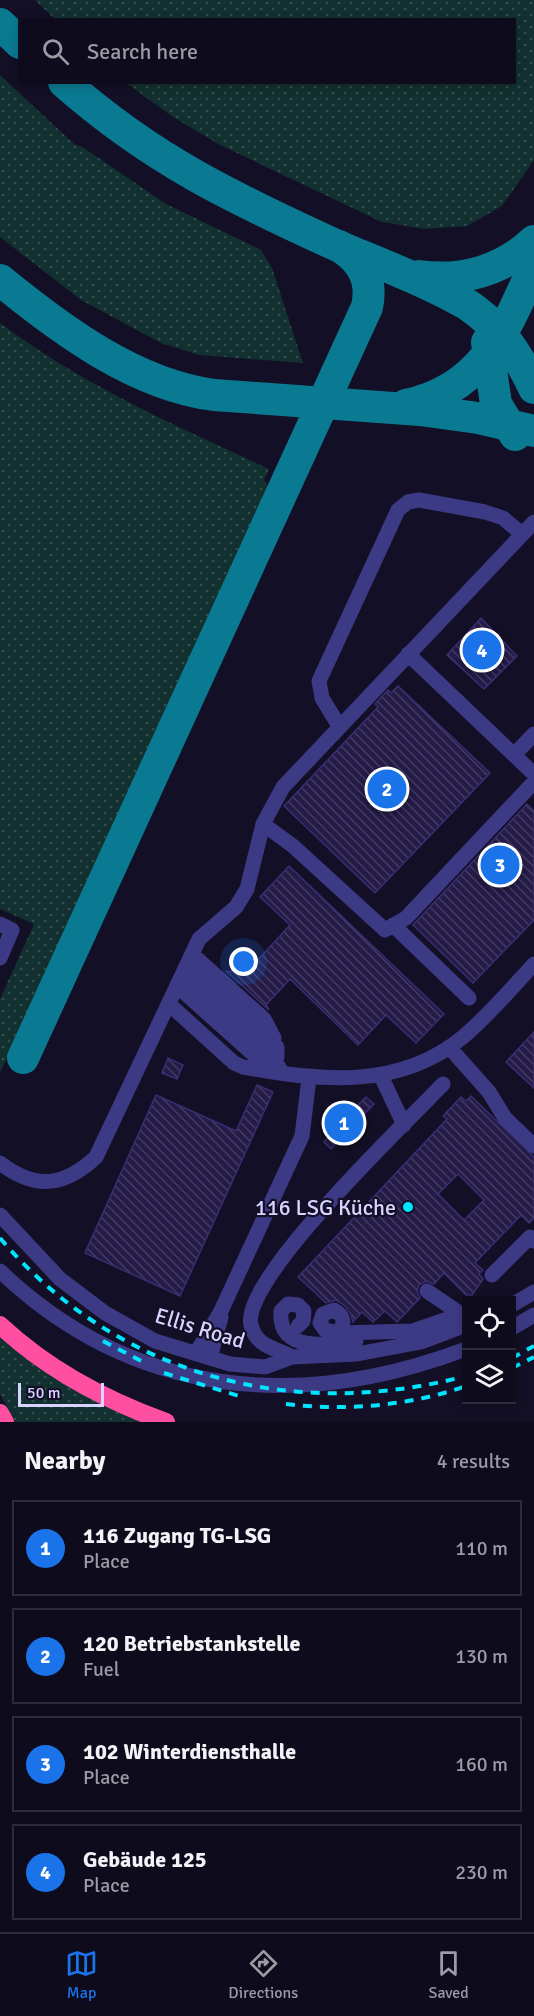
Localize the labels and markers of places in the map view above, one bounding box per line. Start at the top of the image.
pin: 4 [462,628,502,672]
pin: 2 [368,766,406,812]
pin: 3 [480,842,520,888]
pin: 1 [324,1100,364,1146]
place label: 116 LSG Küche [255,1194,396,1221]
marker: 116 LSG Küche [401,1200,415,1214]

